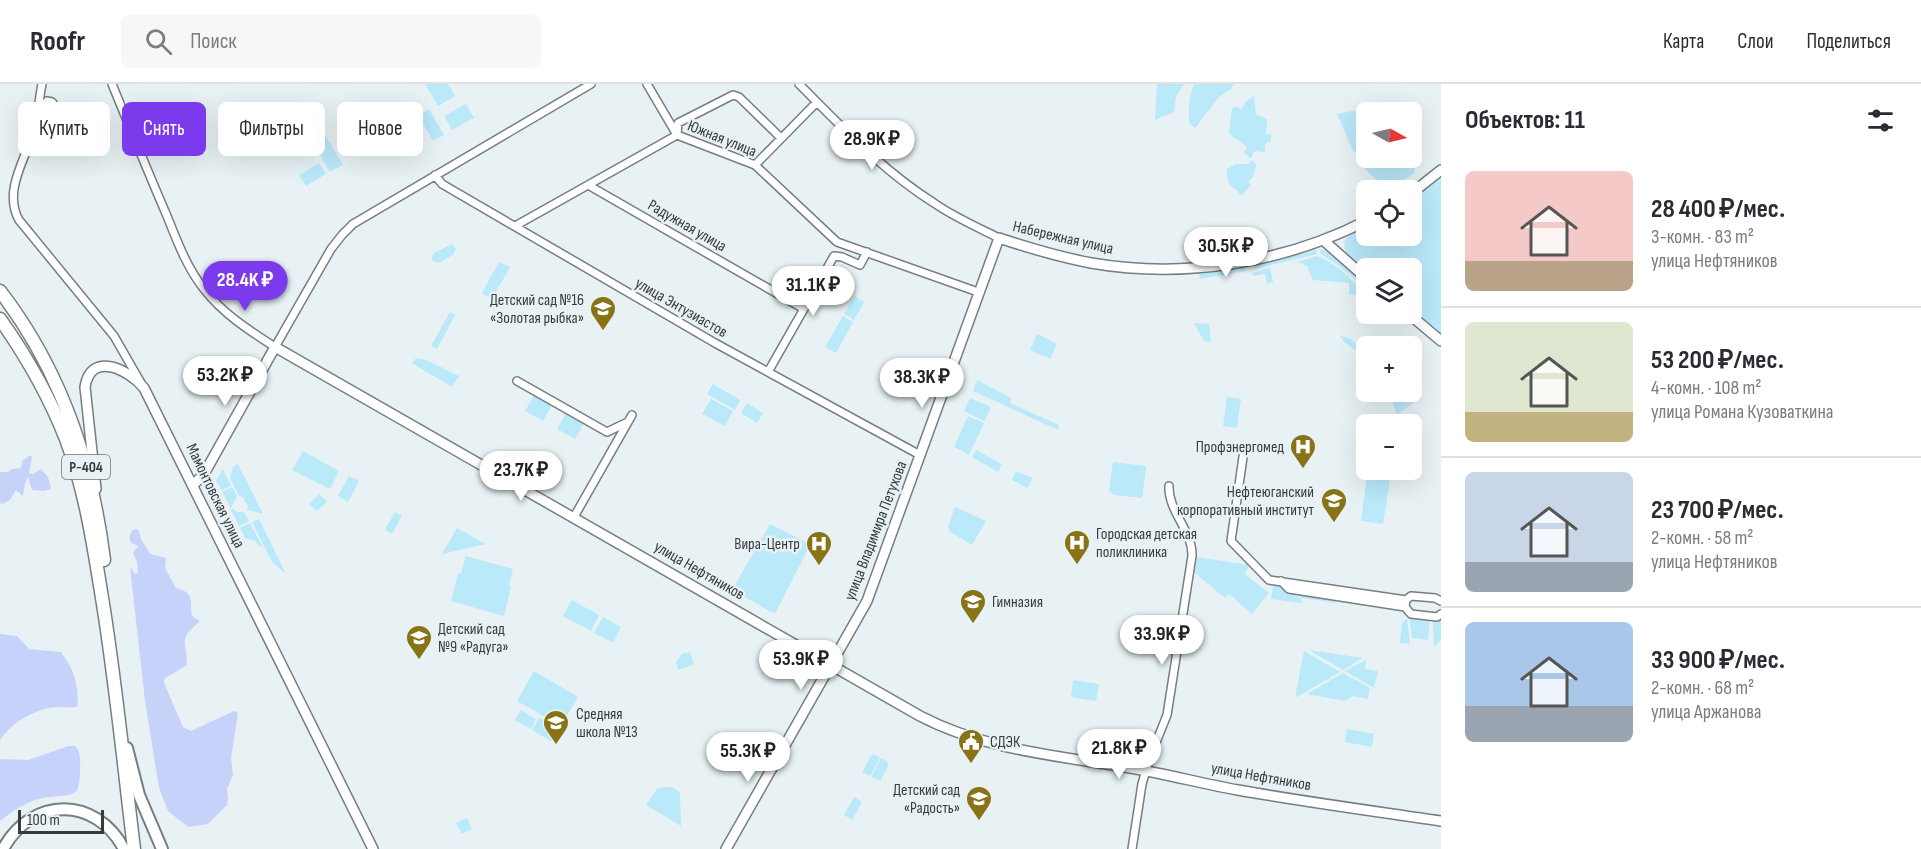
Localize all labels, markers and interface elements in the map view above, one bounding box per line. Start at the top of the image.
search box [121,14,541,68]
text: Roofr [30,25,85,58]
icon: search [142,25,175,58]
text: Поиск [190,28,237,55]
text: Карта [1663,29,1704,54]
text: Слои [1737,29,1773,54]
text: Поделиться [1806,29,1891,54]
chip: Купить [18,102,110,156]
chip: Снять [122,102,206,156]
chip: Фильтры [218,102,325,156]
chip: Новое [337,102,423,156]
north arrow [1356,102,1422,168]
map controls [1356,102,1422,480]
icon: filters [1864,104,1897,137]
text: Объектов: 11 [1465,105,1585,136]
street label: Южная улица [685,117,759,161]
pin: 28.9K ₽ [817,120,927,171]
text: 28.9K ₽ [844,127,900,151]
button: locate [1356,180,1422,246]
text: 28 400 ₽/мес. [1651,194,1785,225]
icon: home [1513,195,1585,267]
street label: Радужная улица [644,196,730,256]
street label: Набережная улица [1011,217,1115,259]
text: 3-комн. · 83 m² [1651,225,1754,249]
pin: 30.5K ₽ [1171,227,1281,278]
text: 30.5K ₽ [1198,234,1254,258]
text: улица Нефтяников [1651,249,1777,273]
button: layers [1356,258,1422,324]
pin: 28.4K ₽ [190,261,300,312]
pin: 31.1K ₽ [758,266,868,317]
text: 28.4K ₽ [217,268,273,292]
text: 31.1K ₽ [786,273,840,297]
street label: улица Энтузиастов [632,274,730,342]
place label: Детский сад №16 «Золотая рыбка» [490,291,584,328]
school or university icon: Детский сад №16 «Золотая рыбка» [588,294,618,332]
button: + [1356,336,1422,402]
text: 53 200 ₽/мес. [1651,345,1784,376]
icon: home [1513,346,1585,418]
pin: 53.2K ₽ [170,356,280,407]
pin: 38.3K ₽ [867,358,977,409]
text: 53.2K ₽ [197,363,253,387]
text: 38.3K ₽ [894,365,950,389]
text: 4-комн. · 108 m² [1651,376,1762,400]
text: улица Романа Кузоваткина [1651,400,1833,424]
button: − [1356,414,1422,480]
hospital icon: Профэнергомед [1288,432,1318,470]
place label: Профэнергомед [1196,438,1284,457]
street label: Мамонтовская улица [182,441,248,551]
pin: 23.7K ₽ [466,451,576,502]
road number: Р-404 [62,455,110,479]
text: 23.7K ₽ [493,458,549,482]
street label: улица Владимира Петухова [841,459,911,603]
place label: Нефтеюганский корпоративный институт [1177,483,1315,520]
school or university icon: Нефтеюганский корпоративный институт [1319,486,1349,524]
text: 23 700 ₽/мес. [1651,495,1784,526]
icon: home [1513,496,1585,568]
place label: Городская детская поликлиника [1096,525,1197,562]
text: 2-комн. · 58 m² [1651,526,1754,550]
hospital icon: Городская детская поликлиника [1062,528,1092,566]
hospital icon: Вира-Центр [804,529,834,567]
place label: Вира-Центр [734,535,800,554]
street label: улица Нефтяников [650,537,748,605]
text: улица Нефтяников [1651,550,1777,574]
school or university icon: Гимназия [958,587,988,625]
place label: Гимназия [992,593,1043,612]
pin: 33.9K ₽ [1107,615,1217,666]
place label: Детский сад №9 «Радуга» [438,620,509,657]
text: 33.9K ₽ [1134,622,1190,646]
school or university icon: Детский сад №9 «Радуга» [404,623,434,661]
pin: 53.9K ₽ [746,640,856,691]
text: 33 900 ₽/мес. [1651,645,1785,676]
icon: home [1513,646,1585,718]
text: 53.9K ₽ [773,647,829,671]
text: 2-комн. · 68 m² [1651,676,1754,700]
text: улица Аржанова [1651,700,1761,724]
place label: Средняя школа №13 [576,705,638,742]
school or university icon: Средняя школа №13 [541,708,571,746]
public building icon: СДЭК [956,727,986,765]
pin: 21.8K ₽ [1064,729,1174,780]
pin: 55.3K ₽ [693,732,803,783]
place label: СДЭК [990,733,1021,752]
text: 21.8K ₽ [1091,736,1147,760]
text: 55.3K ₽ [720,739,776,763]
street label: улица Нефтяников [1210,759,1312,795]
place label: Детский сад «Радость» [893,781,960,818]
school or university icon: Детский сад «Радость» [964,784,994,822]
scale bar [18,807,104,834]
text: 100 m [27,811,60,830]

